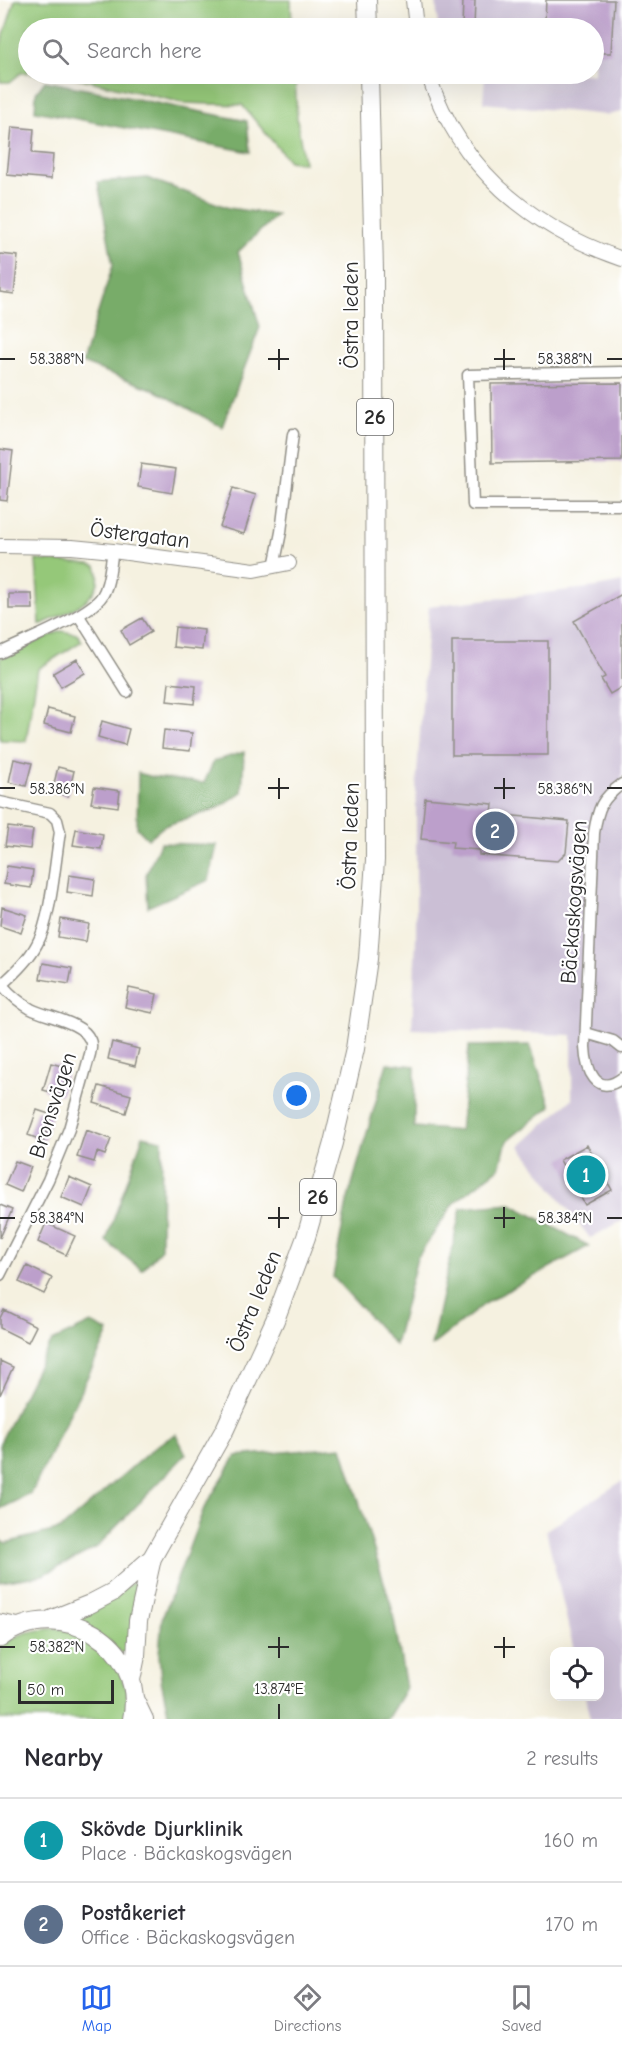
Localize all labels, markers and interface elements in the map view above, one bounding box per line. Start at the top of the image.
search box [18,18,604,84]
icon: search [39,35,72,68]
text: Search here [87,38,202,64]
street label: Östra leden [338,261,364,369]
text: 58.388°N [30,350,84,368]
text: 58.388°N [538,350,592,368]
road number: 26 [357,399,393,435]
street label: Östergatan [89,516,191,554]
text: 58.386°N [29,780,85,798]
text: 58.386°N [537,780,593,798]
street label: Östra leden [335,782,365,890]
pin: 2 [476,808,514,854]
street label: Bäckaskogsvägen [555,819,593,985]
street label: Bronsvägen [24,1049,82,1162]
your location [282,1081,311,1110]
pin: 1 [566,1152,606,1198]
road number: 26 [300,1179,336,1215]
text: 58.384°N [30,1209,84,1227]
text: 58.384°N [538,1209,592,1227]
street label: Östra leden [223,1247,287,1356]
text: 58.382°N [30,1638,84,1656]
map controls [550,1647,604,1701]
button: locate [550,1647,604,1701]
scale bar [18,1677,114,1704]
text: 13.874°E [254,1680,304,1698]
text: 50 m [27,1681,64,1699]
text: Nearby [24,1743,103,1773]
text: 2 results [526,1747,598,1770]
text: Skövde Djurklinik [81,1816,243,1842]
text: 1 [40,1829,47,1852]
text: 160 m [544,1829,598,1852]
text: Place · Bäckaskogsvägen [81,1842,292,1865]
text: Poståkeriet [81,1900,185,1926]
text: 2 [39,1913,48,1936]
text: 170 m [545,1913,598,1936]
text: Office · Bäckaskogsvägen [81,1926,295,1949]
tab: Map [80,1981,113,2035]
tab: Directions [274,1981,341,2035]
tab: Saved [502,1981,542,2035]

